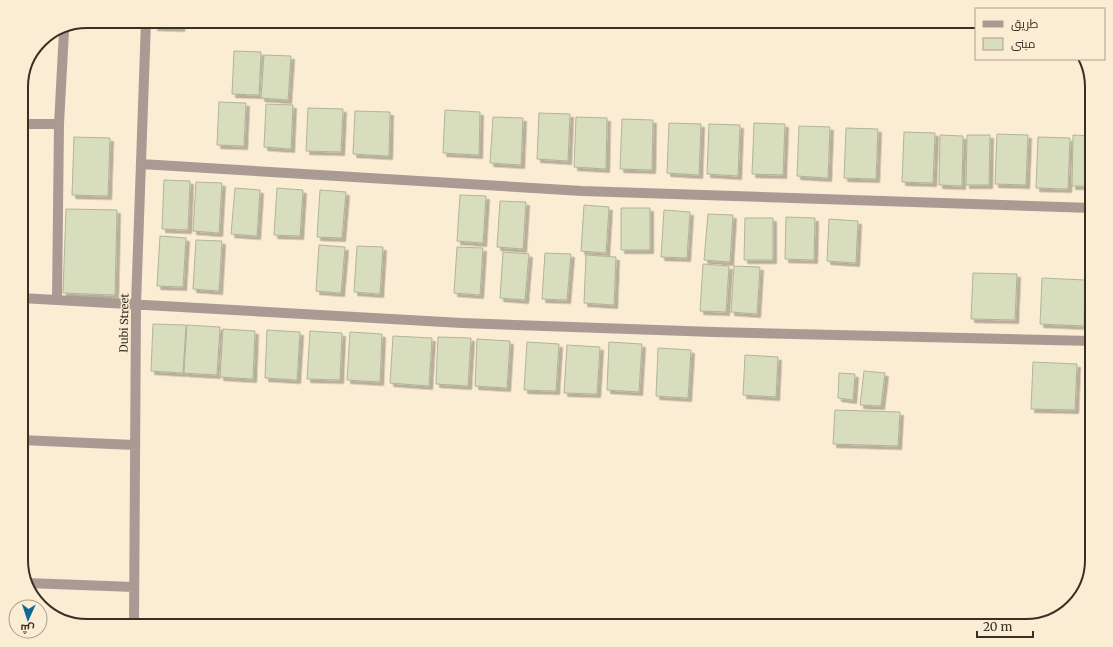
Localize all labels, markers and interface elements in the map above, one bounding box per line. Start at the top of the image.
legend [975,8,1105,60]
text: طريق [1011,16,1039,31]
text: مبنى [1011,36,1036,51]
street label: Dubi Street [116,293,132,353]
north arrow [8,599,48,639]
scale bar [977,613,1033,639]
text: 20 m [983,619,1012,634]
text: ش [20,622,35,636]

